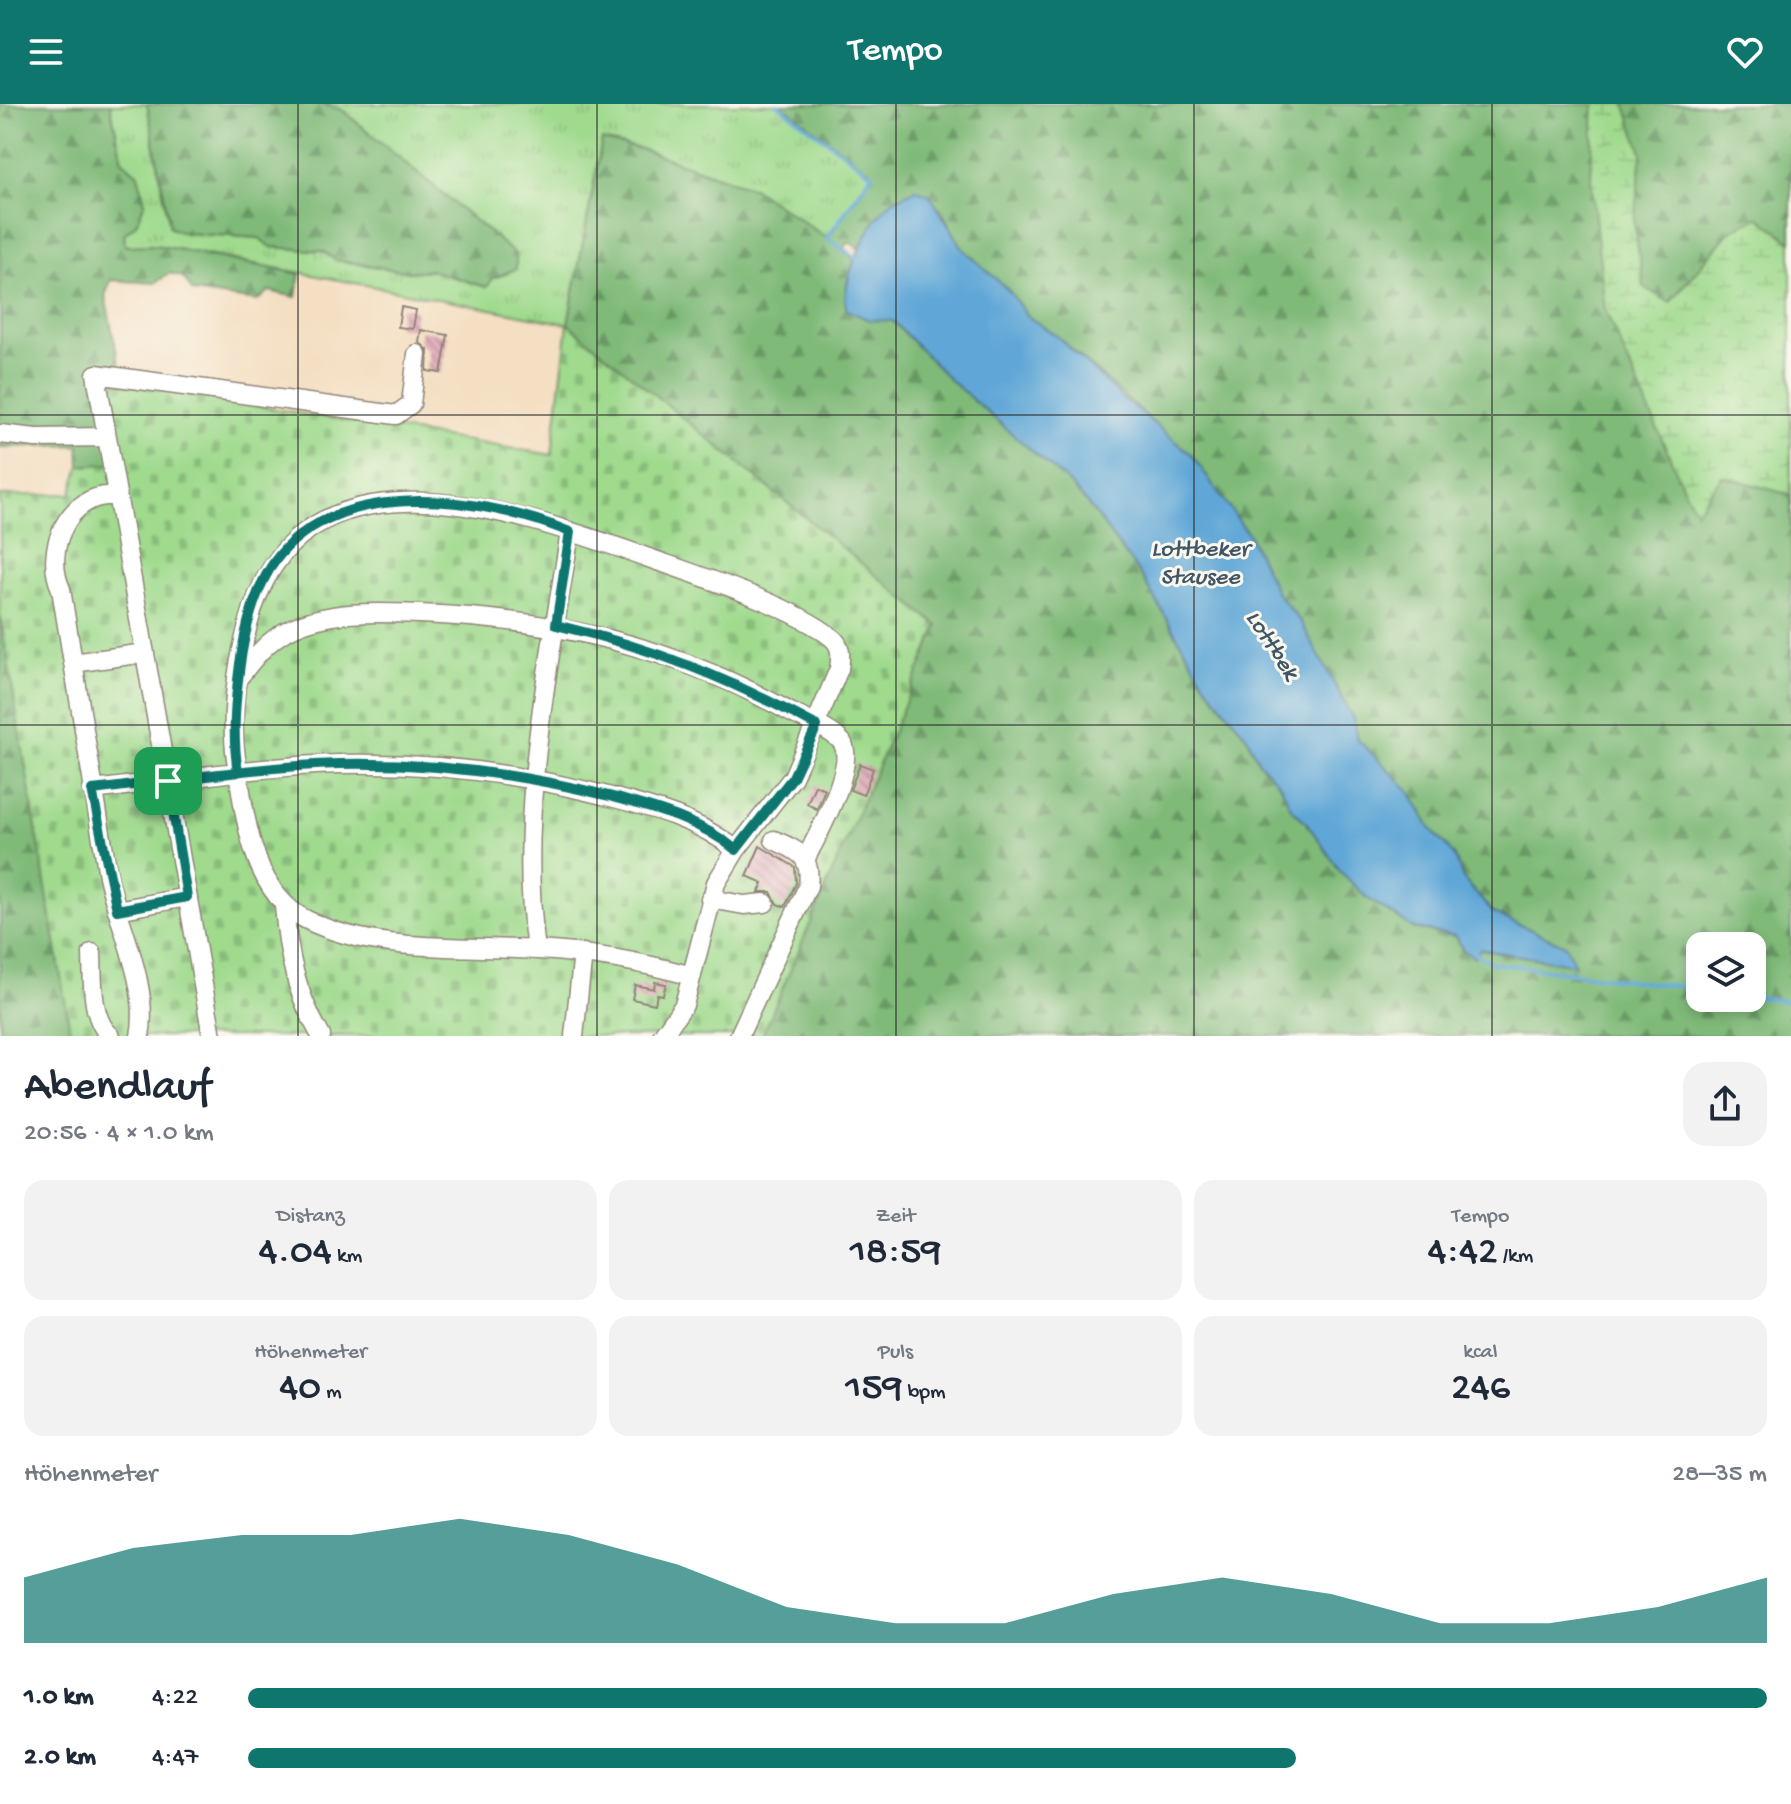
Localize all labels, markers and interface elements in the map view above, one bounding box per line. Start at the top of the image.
icon: menu [24,30,68,74]
icon: heart [1723,30,1767,74]
text: Tempo [848,31,943,74]
water label: Lottbeker Stausee [1151,536,1253,593]
water label: Lottbek [1238,606,1305,688]
pin [134,747,202,815]
icon: arrive [146,759,190,803]
map controls [1686,932,1766,1012]
button: layers [1686,932,1766,1012]
button: share [1683,1062,1767,1146]
text: Abendlauf [24,1063,211,1115]
text: 20:56 · 4 × 1.0 km [24,1119,214,1150]
text: Distanz [276,1204,345,1230]
text: Zeit [876,1204,915,1230]
text: Tempo [1452,1204,1509,1230]
text: 4.04 [259,1230,332,1277]
text: 18:59 [850,1230,941,1277]
text: 4:42 [1428,1230,1498,1277]
text: km [332,1244,362,1270]
text: /km [1498,1244,1533,1270]
text: Höhenmeter [254,1340,367,1366]
text: Puls [878,1340,913,1366]
text: kcal [1463,1340,1498,1366]
text: 40 [279,1366,321,1413]
text: 159 [845,1366,902,1413]
text: 246 [1451,1366,1510,1413]
text: m [321,1380,342,1406]
text: bpm [902,1380,946,1406]
text: Höhenmeter [24,1460,157,1491]
text: 28–35 m [1672,1460,1767,1491]
text: 1.0 km [24,1683,94,1714]
text: 4:22 [152,1683,198,1714]
text: 2.0 km [24,1743,96,1774]
text: 4:47 [152,1743,198,1774]

